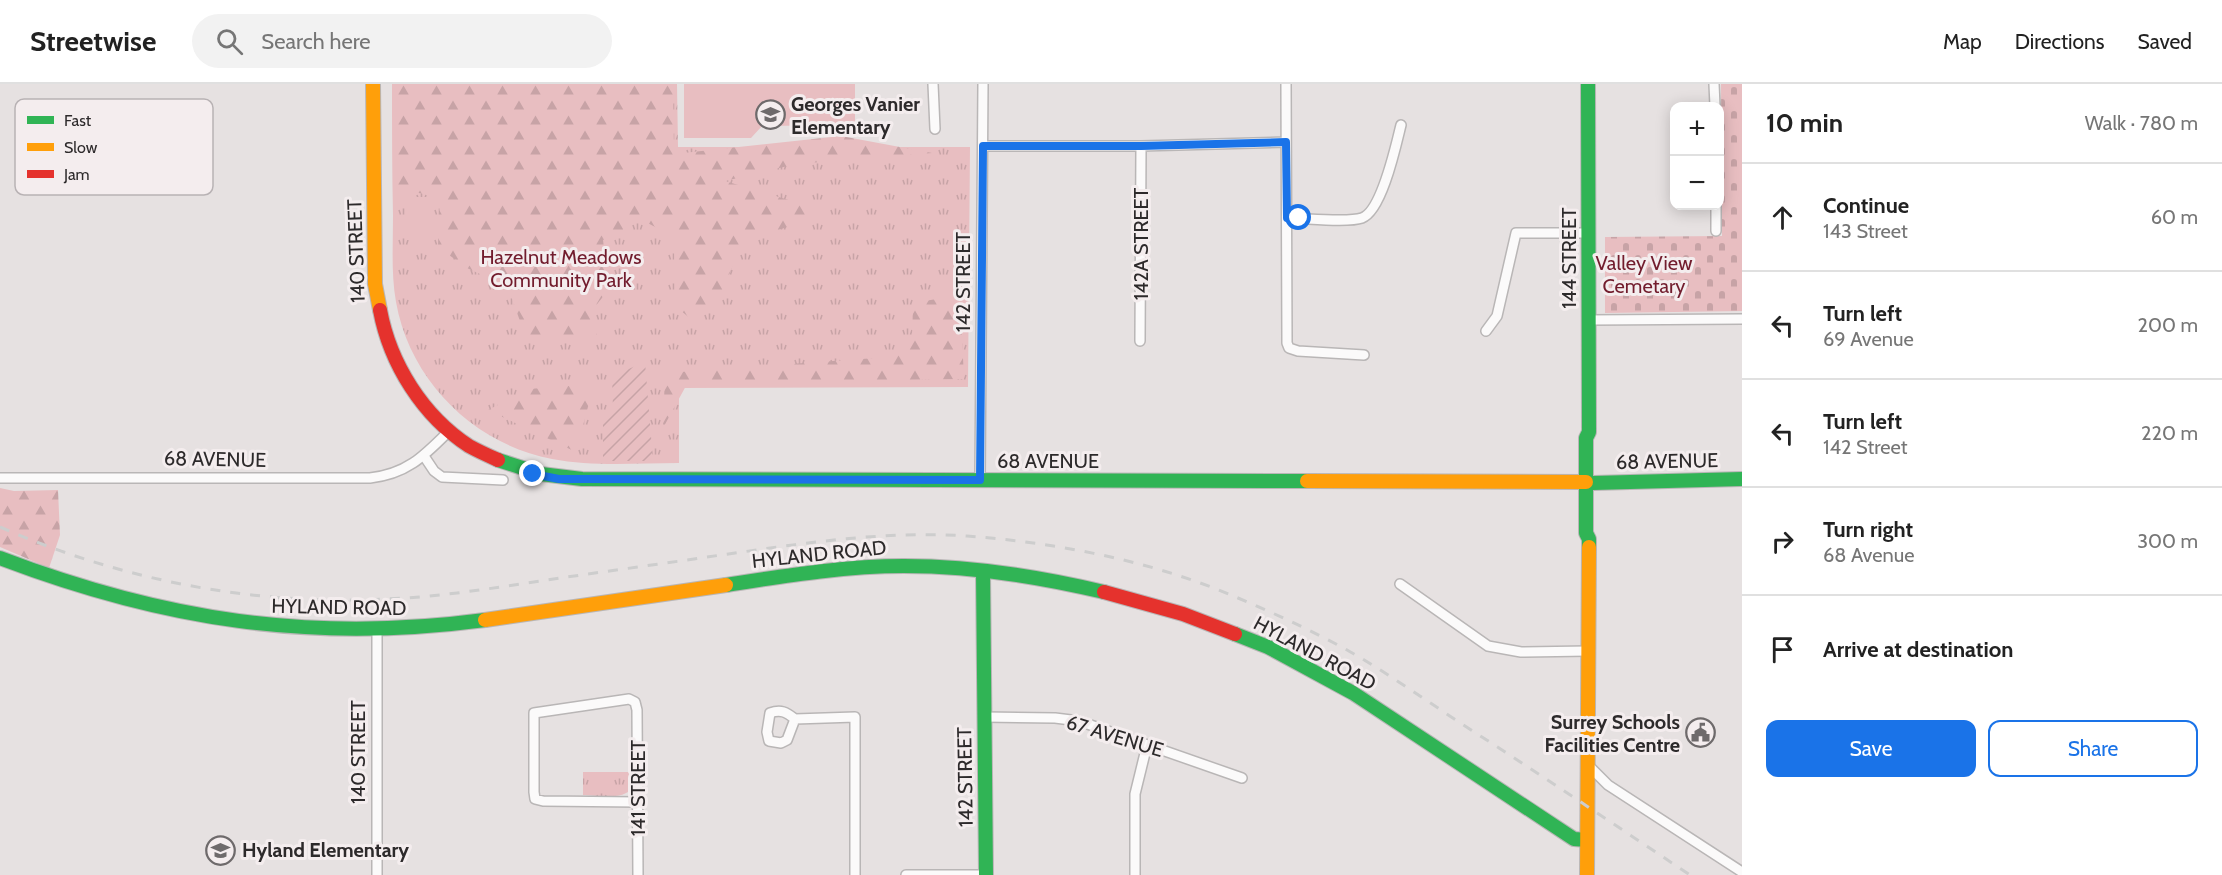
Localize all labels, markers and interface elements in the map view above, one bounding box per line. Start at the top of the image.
search box [192,14,612,68]
text: Streetwise [30,24,156,58]
icon: search [213,25,246,58]
text: Search here [261,28,371,55]
text: Map [1943,29,1982,54]
text: Directions [2015,29,2104,54]
text: Saved [2137,29,2192,54]
place label: Georges Vanier Elementary [791,92,920,139]
legend [15,99,213,195]
school or university icon: Georges Vanier Elementary [754,99,786,131]
map controls [1670,102,1724,210]
button: + [1670,102,1724,156]
text: 10 min [1766,107,1843,139]
text: Fast [64,111,92,130]
text: Walk · 780 m [2085,111,2198,135]
text: Slow [64,138,98,157]
button: − [1670,156,1724,210]
text: Jam [63,165,90,184]
street label: 142A STREET [1129,187,1153,300]
text: Continue [1823,192,1909,219]
street label: 140 STREET [342,198,370,303]
icon: ahead [1766,201,1799,234]
route start [1285,204,1311,230]
text: 60 m [2151,205,2198,229]
street label: 144 STREET [1557,207,1581,309]
text: 143 Street [1823,219,1908,243]
street label: 142 STREET [951,232,975,332]
park label: Hazelnut Meadows Community Park [480,245,642,292]
park label: Valley View Cemetary [1595,251,1693,298]
text: Turn left [1823,300,1902,327]
icon: left [1766,309,1799,342]
text: 200 m [2138,313,2198,337]
text: 69 Avenue [1823,327,1914,351]
text: Turn left [1823,408,1902,435]
icon: left [1766,417,1799,450]
text: 220 m [2141,421,2198,445]
text: 142 Street [1823,435,1907,459]
street label: 68 AVENUE [164,446,266,472]
street label: 68 AVENUE [1616,448,1718,474]
street label: 68 AVENUE [997,449,1099,473]
route end [519,460,545,486]
text: Turn right [1823,516,1913,543]
icon: right [1766,525,1799,558]
text: 300 m [2137,529,2198,553]
street label: HYLAND ROAD [751,535,887,573]
text: 68 Avenue [1823,543,1914,567]
street label: HYLAND ROAD [271,594,407,620]
street label: HYLAND ROAD [1250,611,1380,695]
icon: arrive [1766,633,1799,666]
text: Arrive at destination [1823,636,2013,663]
street label: 140 STREET [346,700,370,804]
street label: 67 AVENUE [1064,710,1166,762]
place label: Surrey Schools Facilities Centre [1545,710,1680,757]
public building icon: Surrey Schools Facilities Centre [1685,717,1717,749]
button: Save [1766,720,1976,777]
button: Share [1988,720,2198,777]
street label: 142 STREET [952,726,978,827]
street label: 141 STREET [626,740,650,836]
school or university icon: Hyland Elementary [205,834,237,866]
place label: Hyland Elementary [242,838,409,862]

